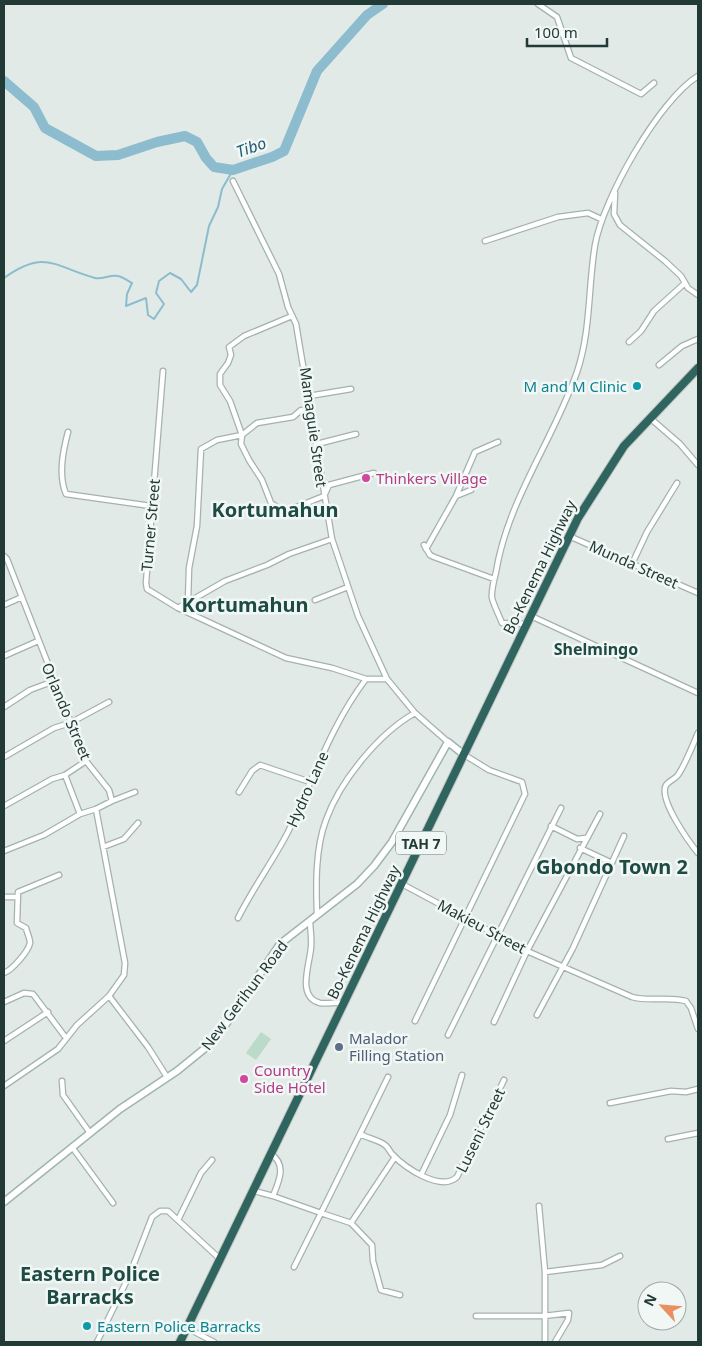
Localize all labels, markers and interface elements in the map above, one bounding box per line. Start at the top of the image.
scale bar [527,15,607,47]
text: 100 m [534,22,578,42]
water label: Tibo [233,131,269,163]
street label: Mamaguie Street [296,366,332,489]
place label: M and M Clinic [524,376,627,396]
marker: M and M Clinic [631,380,643,392]
place label: Thinkers Village [376,468,487,488]
marker: Thinkers Village [360,472,372,484]
street label: Turner Street [136,477,164,572]
district label: Kortumahun [212,496,338,523]
street label: Bo-Kenema Highway [498,496,580,637]
street label: Munda Street [586,535,682,593]
district label: Kortumahun [182,591,308,618]
district label: Shelmingo [554,638,638,660]
street label: Orlando Street [38,659,97,763]
street label: Hydro Lane [281,748,333,830]
road number: TAH 7 [396,831,446,854]
district label: Gbondo Town 2 [536,853,688,880]
street label: Bo-Kenema Highway [322,861,404,1002]
street label: Makieu Street [434,894,530,958]
street label: New Gerihun Road [196,936,292,1054]
place label: Malador Filling Station [349,1028,444,1065]
marker: Malador Filling Station [333,1041,345,1053]
place label: Country Side Hotel [254,1060,326,1097]
marker: Country Side Hotel [238,1073,250,1085]
street label: Luseni Street [451,1084,509,1176]
district label: Eastern Police Barracks [20,1260,160,1310]
north arrow [637,1281,687,1331]
text: N [639,1291,661,1309]
place label: Eastern Police Barracks [97,1316,261,1336]
marker: Eastern Police Barracks [81,1320,93,1332]

